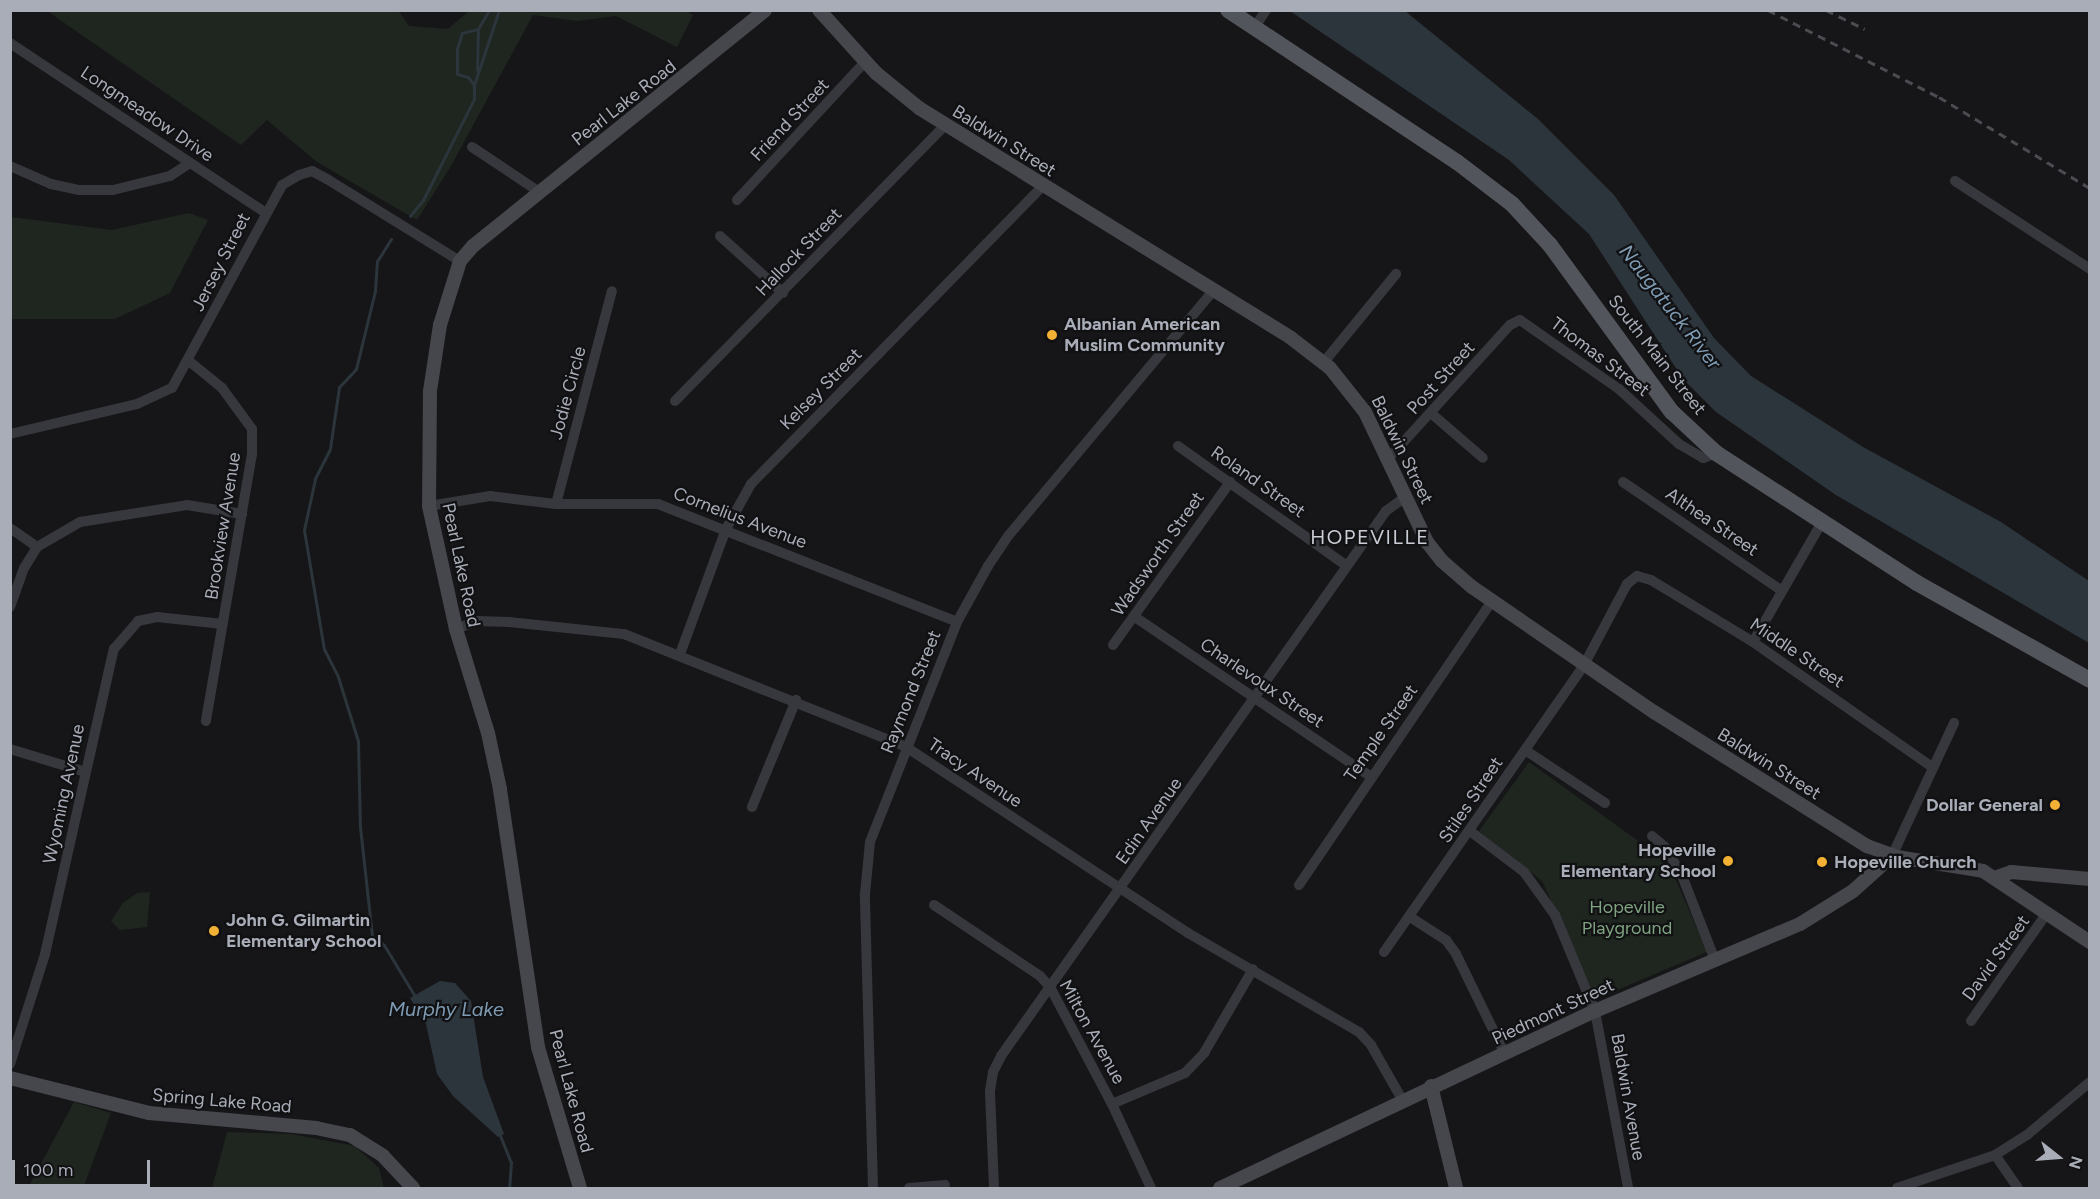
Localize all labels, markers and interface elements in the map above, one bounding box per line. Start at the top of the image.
street label: Pearl Lake Road [567,56,681,150]
street label: Longmeadow Drive [76,62,218,166]
street label: Friend Street [746,74,834,166]
street label: Baldwin Street [948,101,1060,181]
street label: Hallock Street [752,203,846,301]
street label: Jersey Street [187,209,255,315]
water label: Naugatuck River [1614,240,1726,374]
street label: South Main Street [1603,291,1711,419]
street label: Thomas Street [1546,313,1654,401]
place label: Albanian American Muslim Community [1064,314,1225,356]
marker: Albanian American Muslim Community [1045,328,1059,342]
street label: Post Street [1403,337,1479,419]
street label: Jodie Circle [545,344,591,442]
street label: Kelsey Street [776,344,866,434]
street label: Baldwin Street [1366,392,1438,508]
street label: Roland Street [1207,442,1309,522]
street label: Brookview Avenue [201,451,245,601]
street label: Cornelius Avenue [670,483,810,553]
street label: Althea Street [1662,483,1762,561]
street label: Wadsworth Street [1107,488,1209,620]
street label: Pearl Lake Road [437,501,485,629]
district label: HOPEVILLE [1310,525,1430,549]
street label: Middle Street [1746,614,1848,692]
street label: Raymond Street [876,627,946,757]
street label: Charlevoux Street [1196,634,1328,732]
street label: Temple Street [1340,680,1422,786]
street label: Wyoming Avenue [39,722,89,866]
street label: Baldwin Street [1713,724,1825,804]
street label: Tracy Avenue [924,734,1026,812]
street label: Stiles Street [1434,753,1508,847]
street label: Edin Avenue [1111,774,1187,868]
place label: Dollar General [1926,794,2043,816]
marker: Dollar General [2048,798,2062,812]
place label: Hopeville Elementary School [1561,840,1716,882]
place label: Hopeville Church [1834,851,1977,873]
marker: Hopeville Elementary School [1721,854,1735,868]
marker: Hopeville Church [1815,855,1829,869]
park label: Hopeville Playground [1582,897,1672,940]
place label: John G. Gilmartin Elementary School [226,910,381,952]
street label: David Street [1958,911,2034,1005]
marker: John G. Gilmartin Elementary School [207,924,221,938]
street label: Piedmont Street [1488,974,1618,1050]
street label: Milton Avenue [1054,976,1130,1088]
water label: Murphy Lake [388,997,504,1021]
street label: Pearl Lake Road [544,1027,598,1155]
street label: Baldwin Avenue [1606,1032,1650,1162]
street label: Spring Lake Road [151,1084,293,1118]
north arrow [2028,1127,2088,1187]
scale bar [15,1148,153,1186]
text: N [2065,1154,2087,1171]
text: 100 m [23,1159,73,1181]

